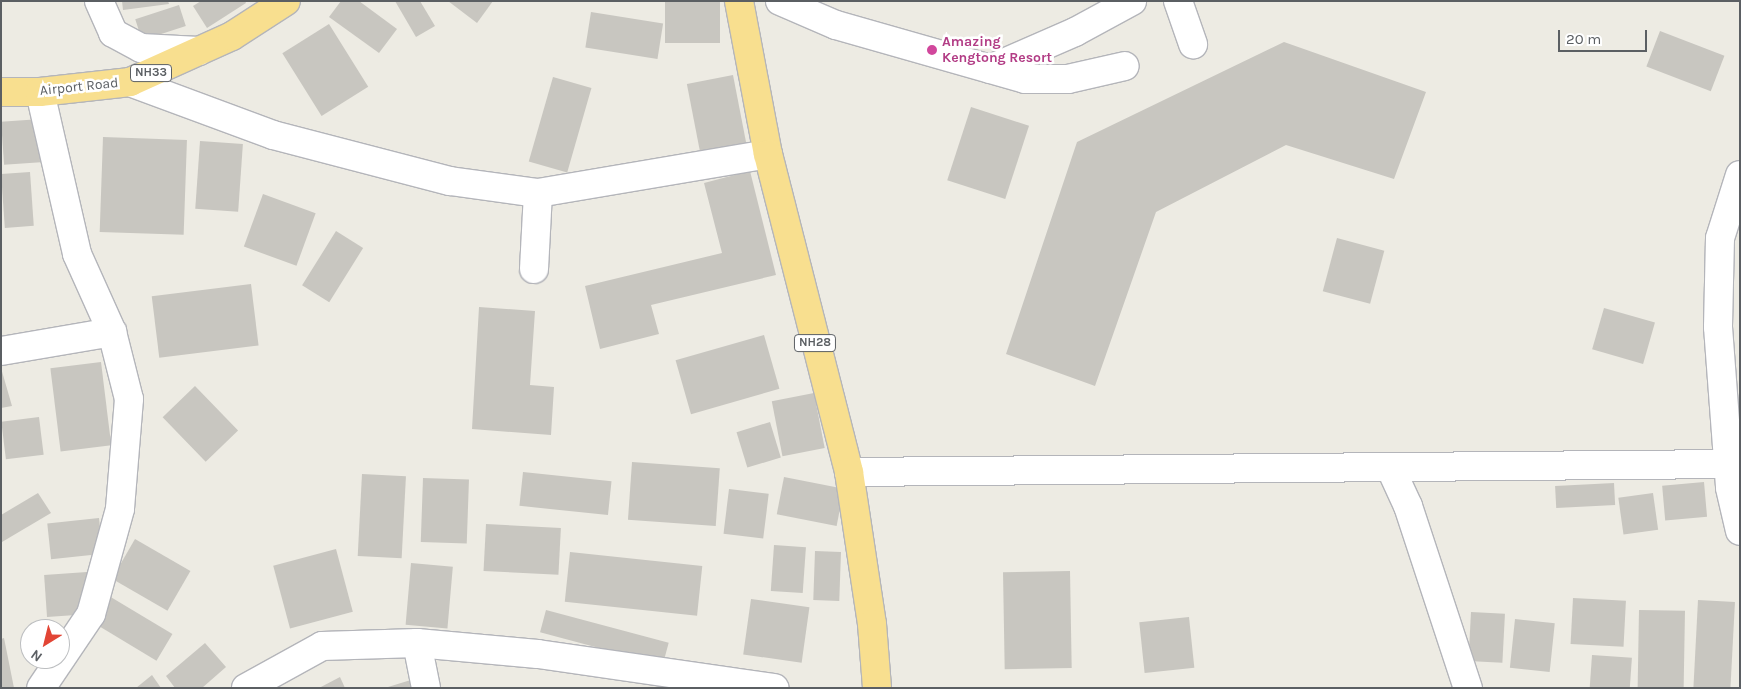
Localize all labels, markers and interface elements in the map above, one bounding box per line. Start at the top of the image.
scale bar [1561,20,1650,52]
text: 20 m [1566,30,1601,48]
place label: Amazing Kengtong Resort [942,34,1052,66]
marker: Amazing Kengtong Resort [926,44,938,56]
road number: NH33 [130,64,172,82]
street label: Airport Road [39,75,119,99]
road number: NH28 [794,333,836,352]
north arrow [20,619,70,669]
text: N [27,646,46,666]

